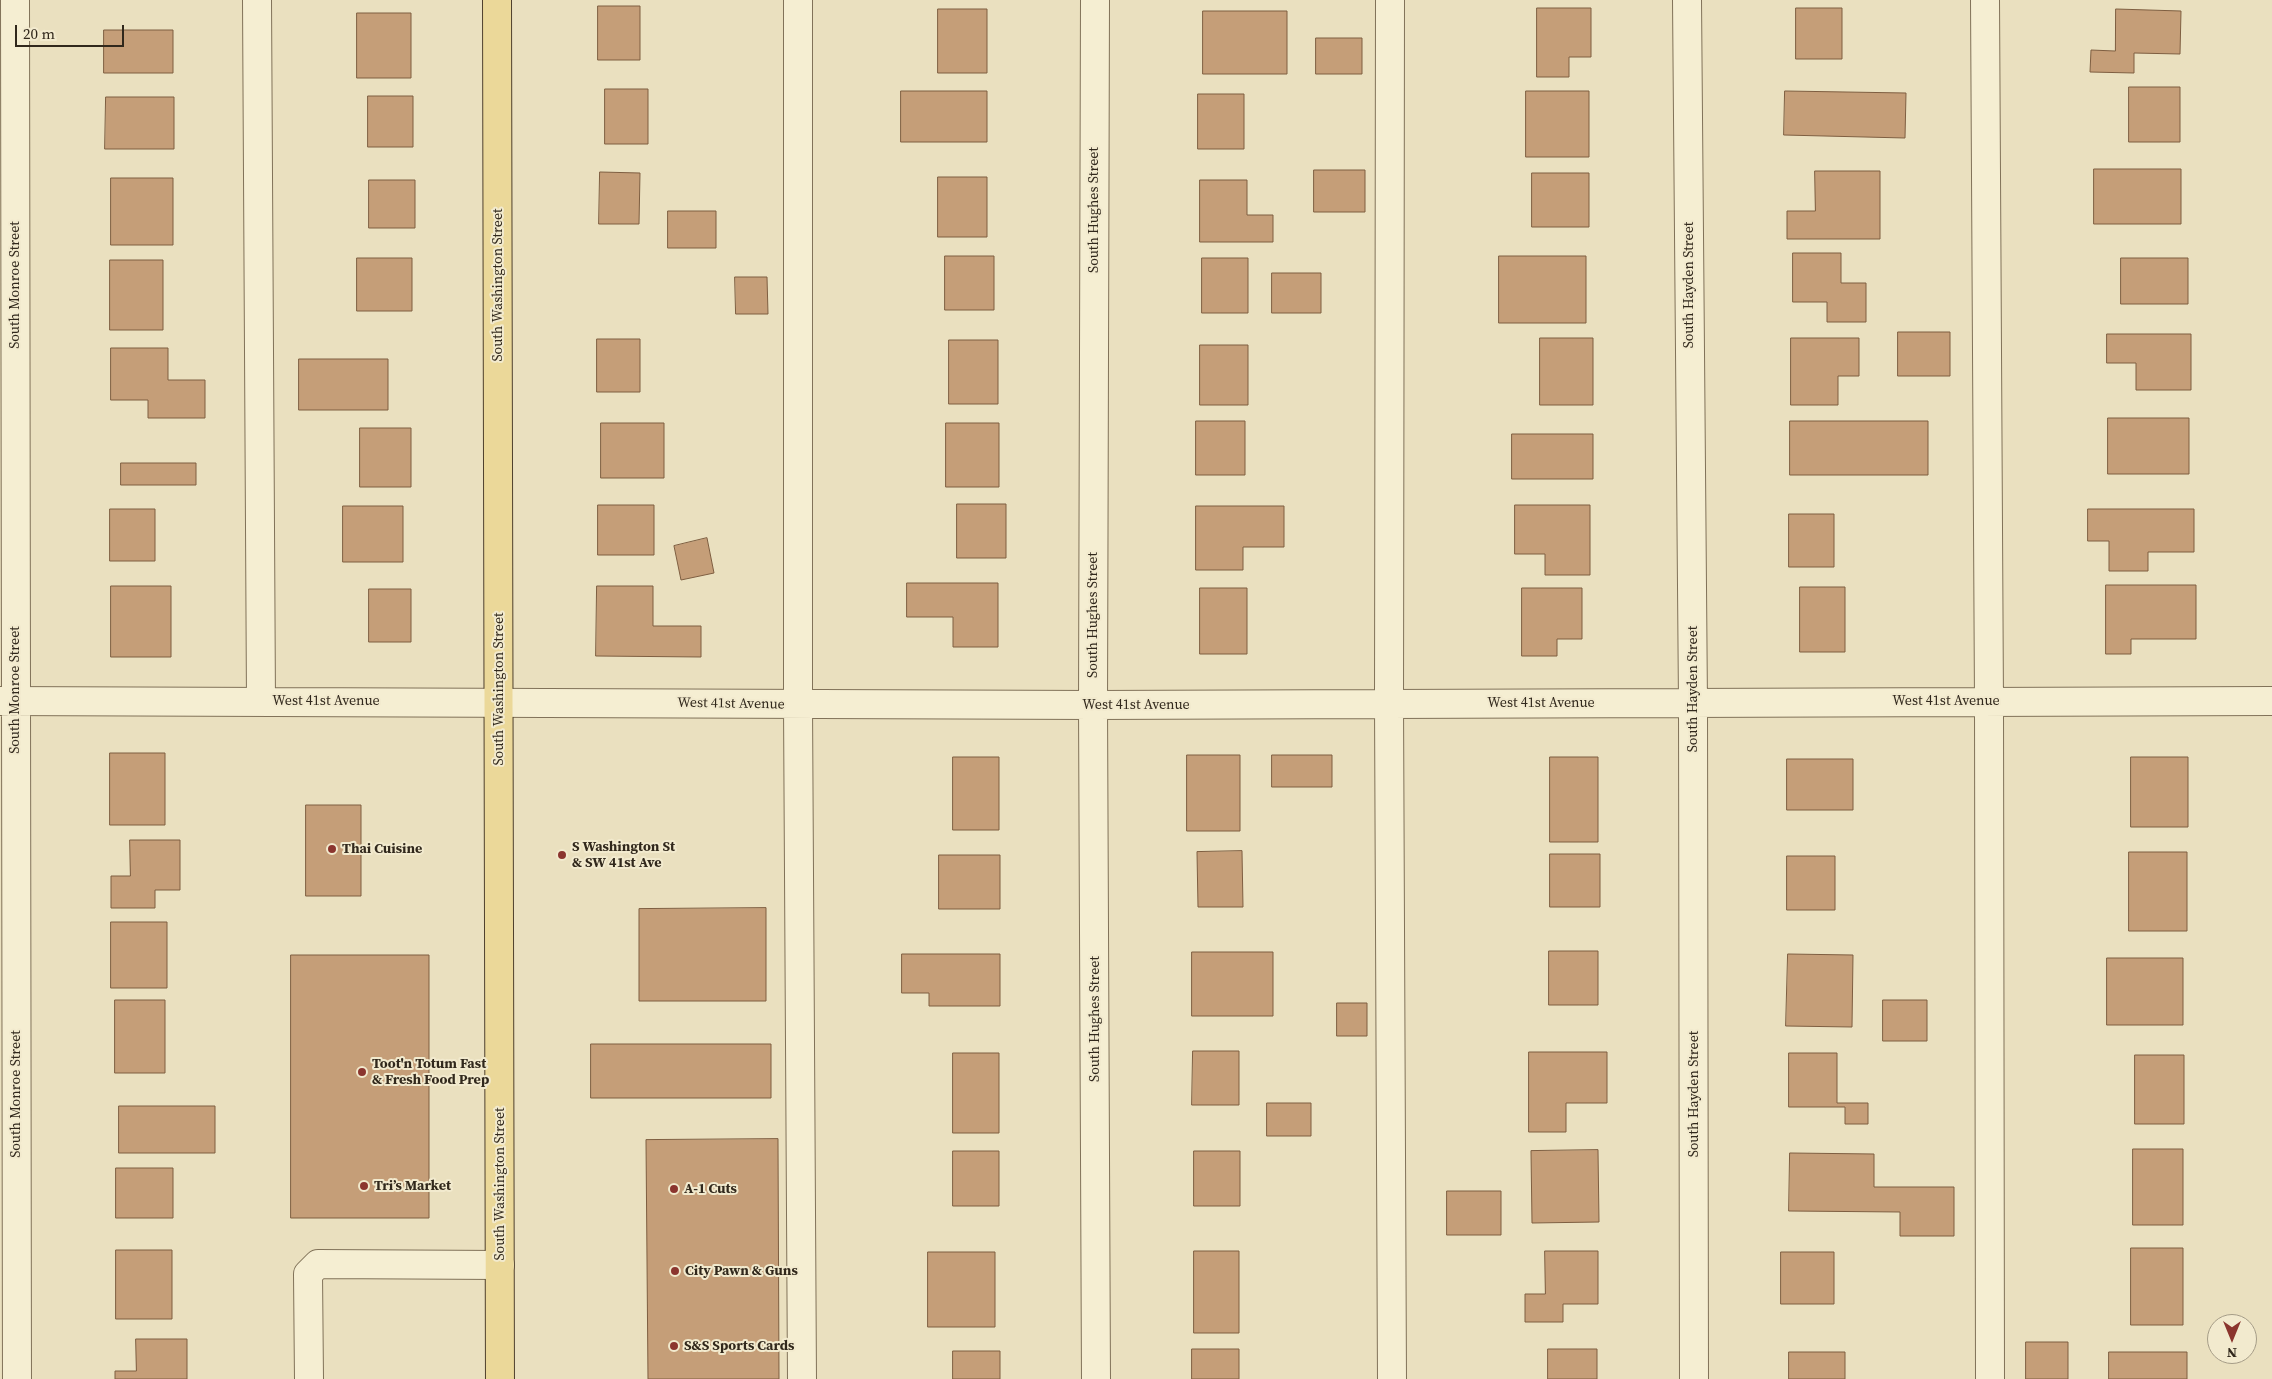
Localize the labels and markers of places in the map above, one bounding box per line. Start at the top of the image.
place label: S Washington St & SW 41st Ave [572,839,675,872]
place label: Thai Cuisine [342,841,422,857]
marker: Thai Cuisine [326,843,338,855]
marker: S Washington St & SW 41st Ave [556,849,568,861]
place label: Toot'n Totum Fast & Fresh Food Prep [372,1056,489,1088]
marker: Toot'n Totum Fast & Fresh Food Prep [356,1066,368,1078]
place label: Tri’s Market [374,1178,451,1194]
marker: Tri’s Market [358,1180,370,1192]
place label: A-1 Cuts [684,1181,737,1197]
marker: A-1 Cuts [668,1183,680,1195]
place label: City Pawn & Guns [685,1263,798,1279]
marker: City Pawn & Guns [669,1265,681,1277]
place label: S&S Sports Cards [684,1338,794,1354]
marker: S&S Sports Cards [668,1340,680,1352]

